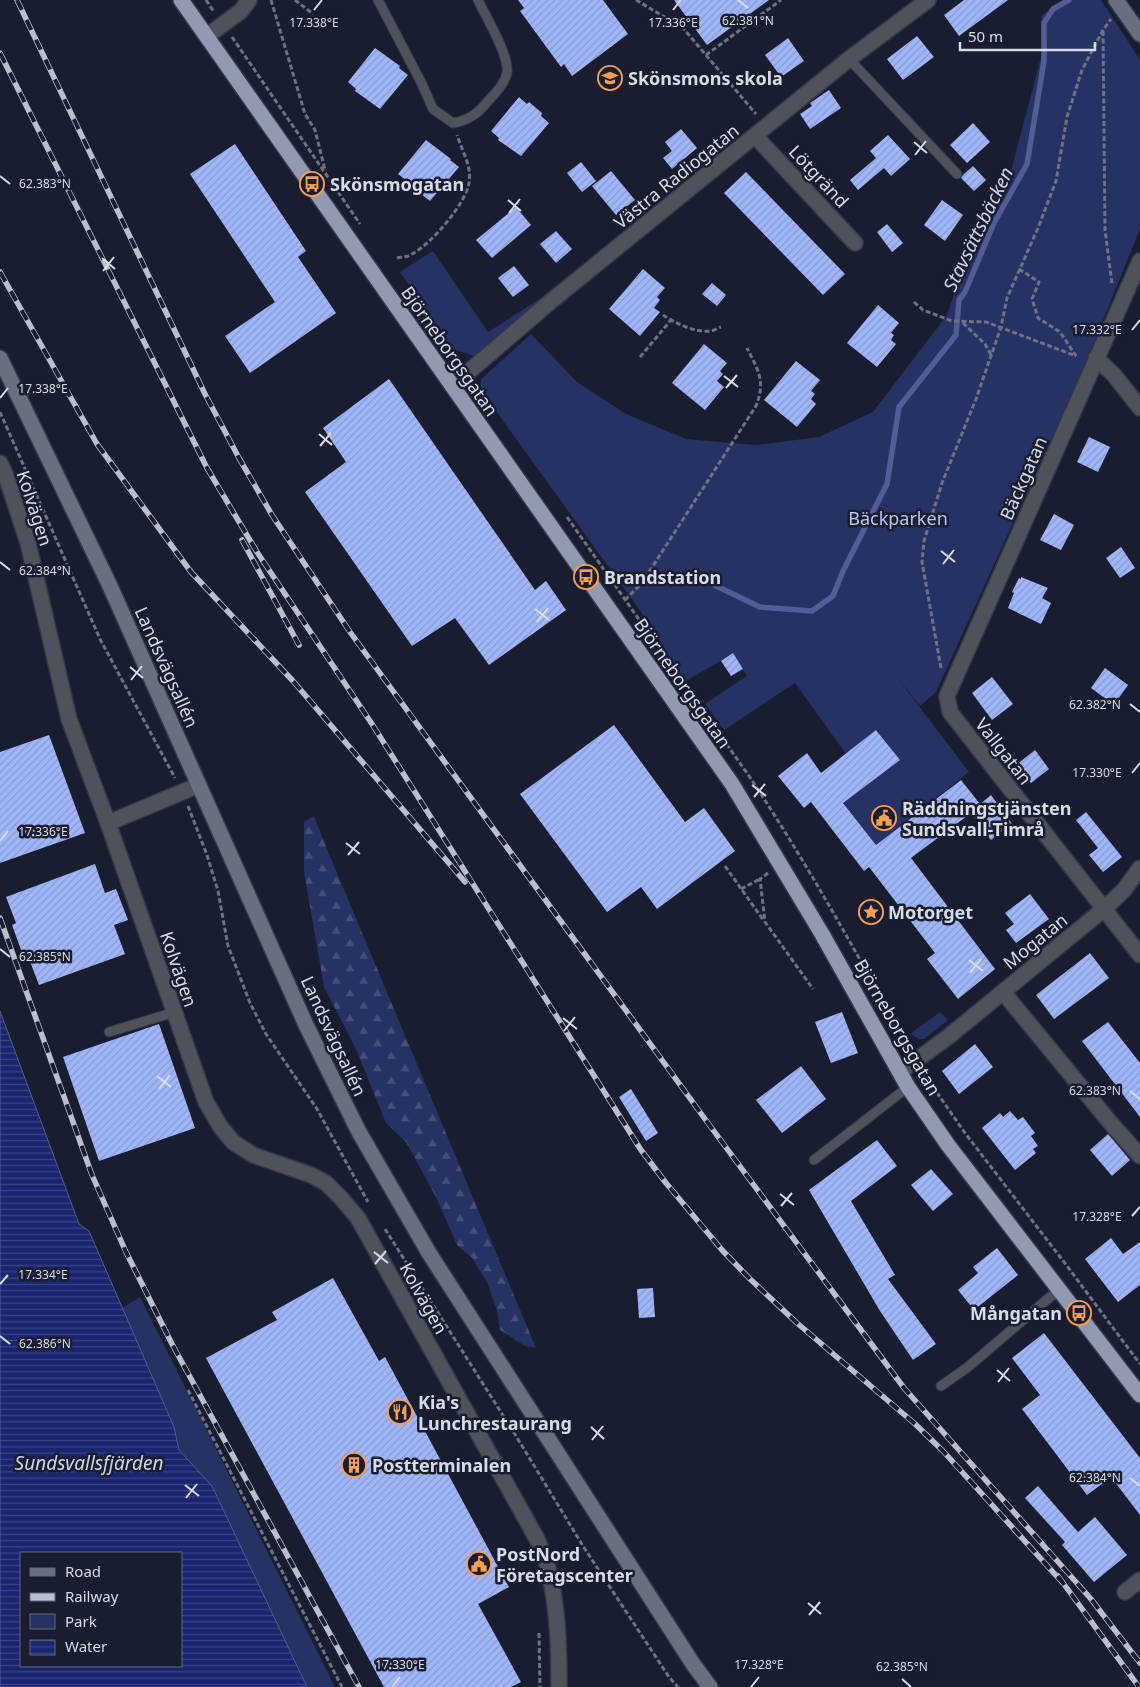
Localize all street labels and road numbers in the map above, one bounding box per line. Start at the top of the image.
street label: Västra Radiogatan [608,118,744,234]
street label: Lötgränd [784,140,854,212]
street label: Björneborgsgatan [396,281,504,421]
street label: Bäckgatan [994,432,1052,524]
street label: Kolvägen [11,467,59,549]
street label: Landsvägsallén [130,603,204,731]
street label: Björneborgsgatan [629,613,737,753]
street label: Vallgatan [970,713,1038,789]
street label: Mogatan [998,908,1072,974]
street label: Kolvägen [155,928,203,1010]
street label: Björneborgsgatan [849,954,947,1100]
street label: Landsvägsallén [296,972,372,1100]
street label: Kolvägen [395,1258,453,1338]

